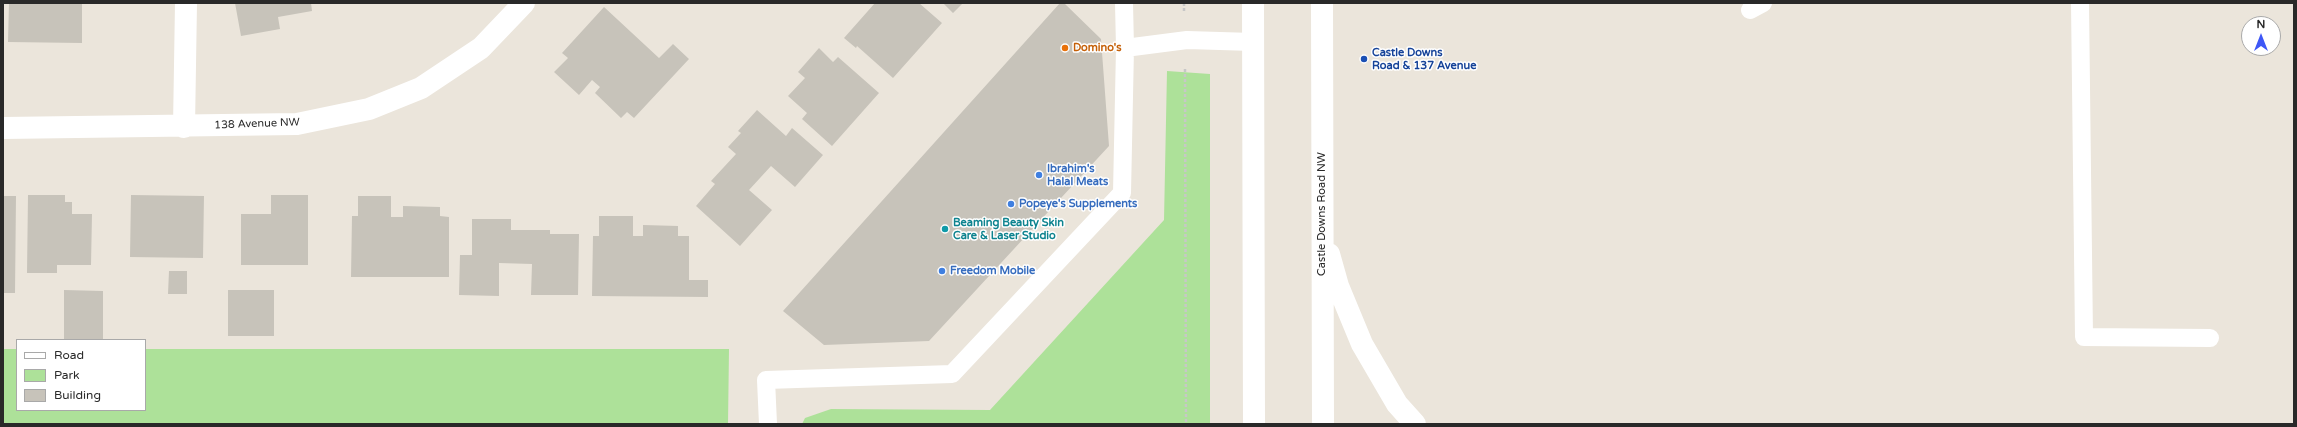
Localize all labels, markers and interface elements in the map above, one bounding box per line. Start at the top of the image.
north arrow [2241,16,2281,56]
text: N [2257,18,2265,31]
place label: Domino's [1073,41,1122,55]
marker: Domino's [1060,43,1070,53]
place label: Castle Downs Road & 137 Avenue [1372,46,1476,72]
marker: Castle Downs Road & 137 Avenue [1359,54,1369,64]
street label: 138 Avenue NW [214,116,300,132]
street label: Castle Downs Road NW [1315,152,1329,276]
place label: Ibrahim's Halal Meats [1047,162,1108,188]
marker: Ibrahim's Halal Meats [1034,170,1044,180]
place label: Popeye's Supplements [1019,197,1137,211]
marker: Popeye's Supplements [1006,199,1016,209]
place label: Beaming Beauty Skin Care & Laser Studio [953,216,1064,242]
marker: Beaming Beauty Skin Care & Laser Studio [940,224,950,234]
place label: Freedom Mobile [950,264,1035,278]
marker: Freedom Mobile [937,266,947,276]
legend [16,339,146,411]
text: Road [54,348,84,362]
text: Park [54,368,80,382]
text: Building [54,388,101,402]

